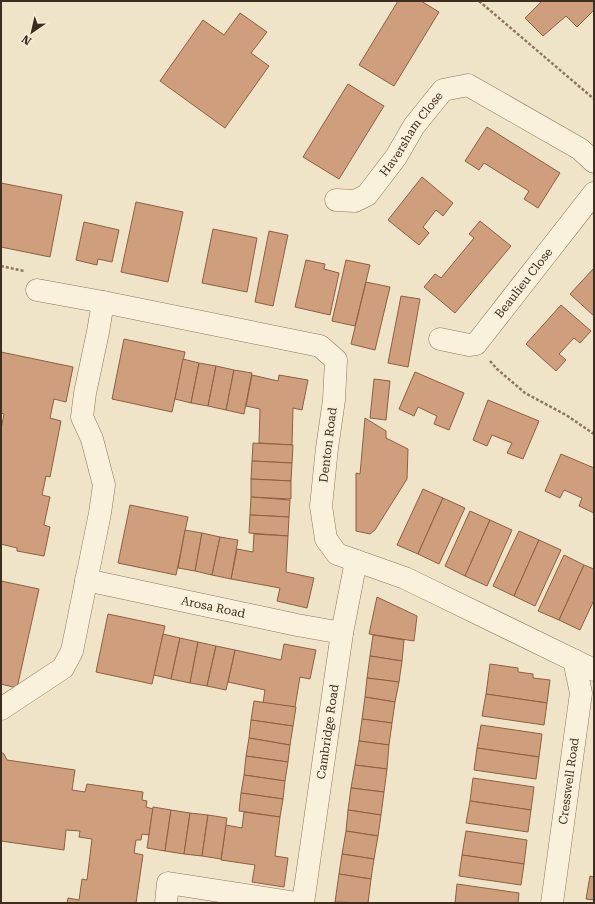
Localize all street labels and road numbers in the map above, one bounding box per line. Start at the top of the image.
street label: Haversham Close [377,89,446,179]
street label: Beaulieu Close [492,245,556,321]
street label: Denton Road [316,406,340,483]
street label: Arosa Road [180,593,247,621]
street label: Cambridge Road [314,683,342,780]
street label: Cresswell Road [556,737,582,825]

